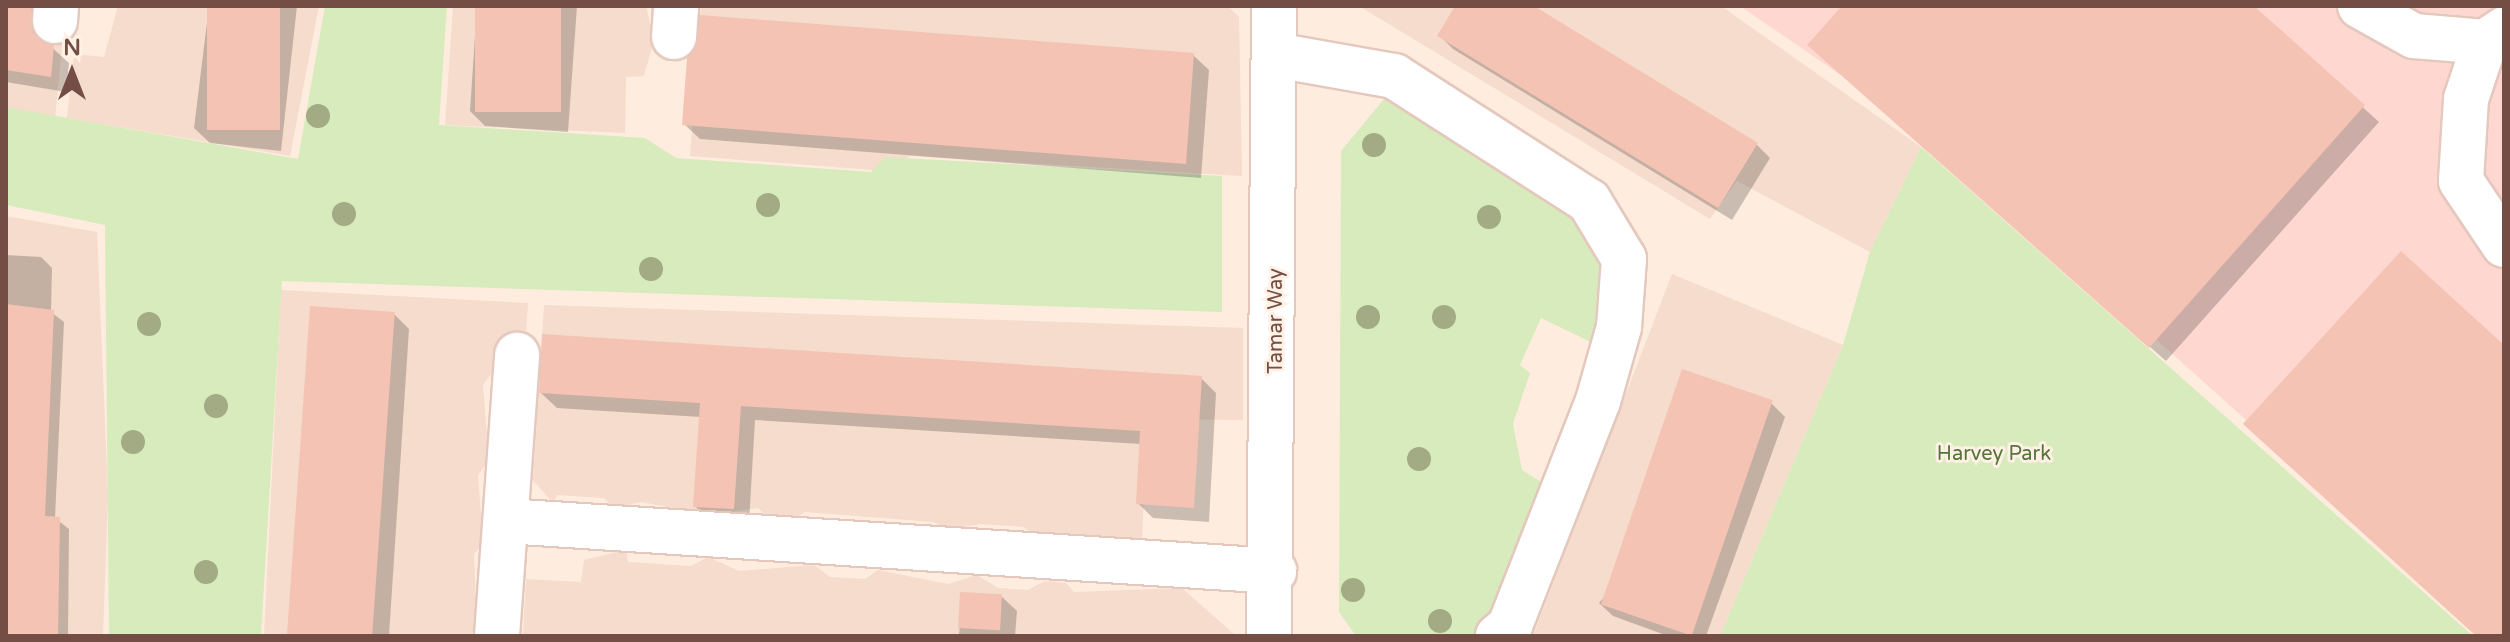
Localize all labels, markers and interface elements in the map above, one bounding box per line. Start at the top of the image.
north arrow [32,32,112,112]
text: N [63,35,81,61]
street label: Tamar Way [1264,268,1288,374]
park label: Harvey Park [1937,442,2051,466]

